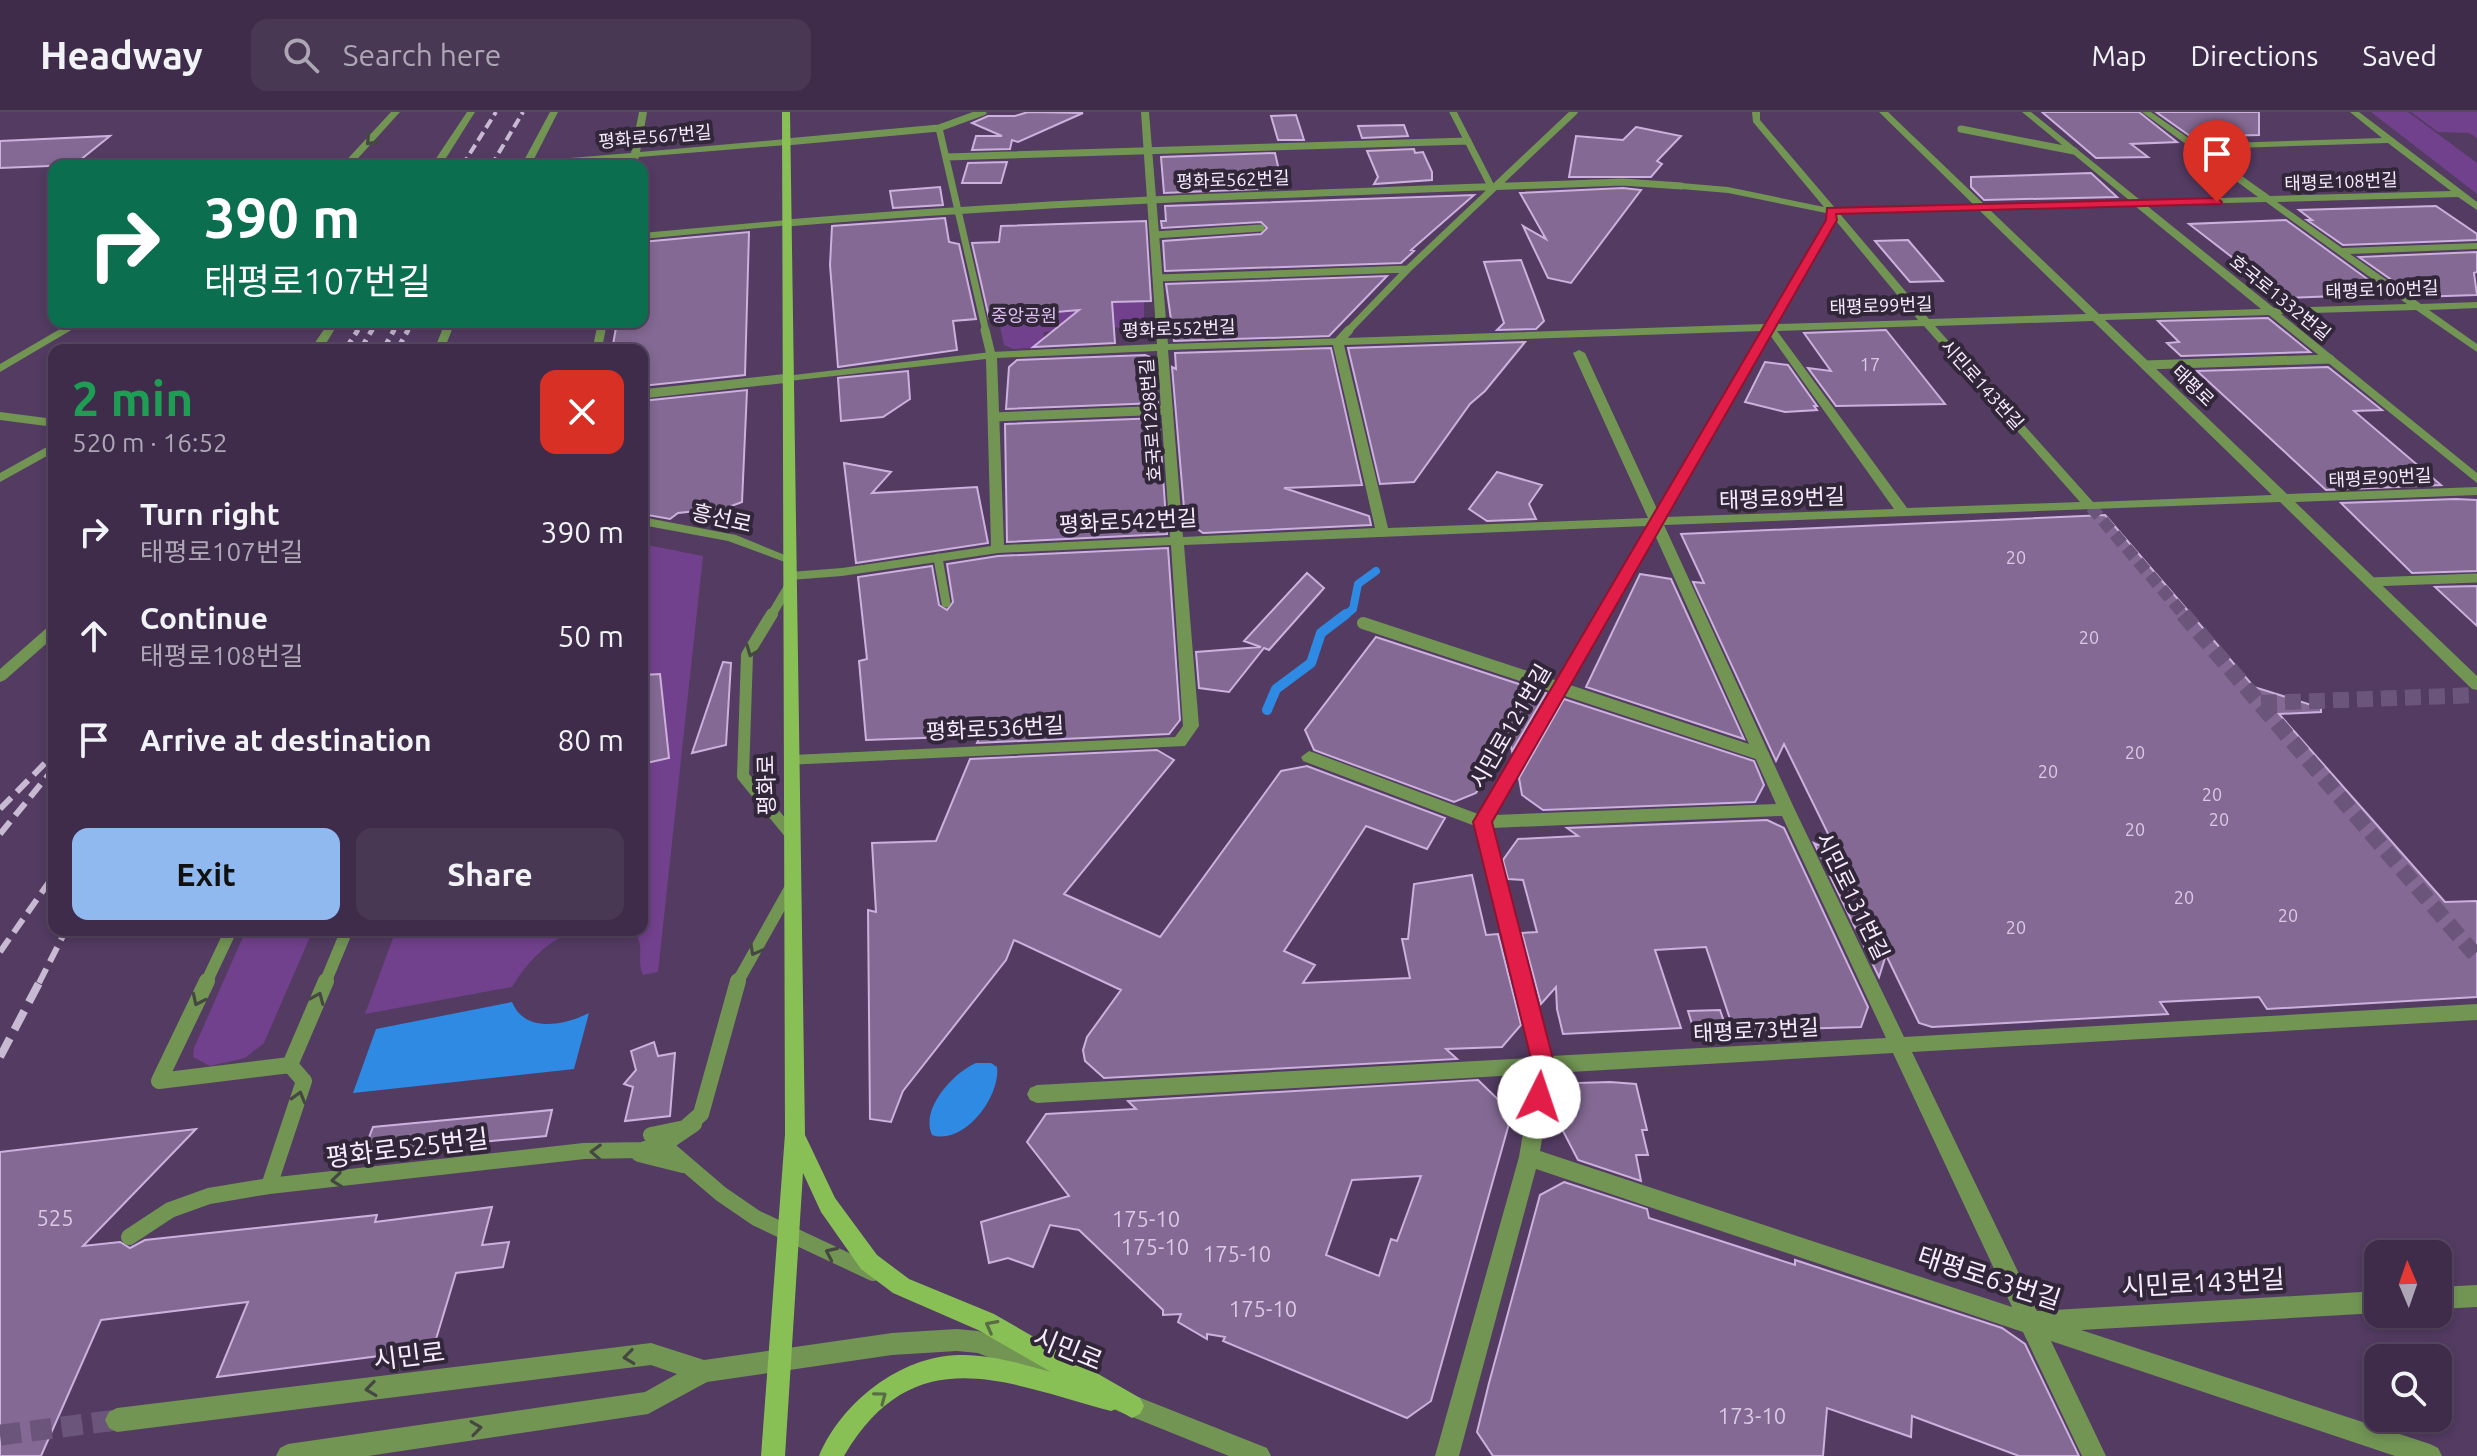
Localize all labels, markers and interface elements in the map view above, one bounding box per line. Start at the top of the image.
search box [251,19,811,91]
icon: search [279,33,323,77]
text: Headway [40,34,203,76]
text: Search here [343,38,501,72]
text: Map [2091,40,2147,71]
text: Directions [2191,40,2318,71]
text: Saved [2362,40,2437,71]
pin [2183,120,2251,202]
street label: 평화로567번길 [598,121,712,151]
one-way arrow [367,130,381,145]
icon: arrive [2195,132,2239,176]
street label: 평화로562번길 [1176,167,1290,191]
street label: 태평로108번길 [2284,169,2398,193]
text: 390 m [204,186,360,249]
icon: right [72,192,176,296]
street label: 호국로1332번길 [2226,251,2335,344]
text: 태평로107번길 [204,260,431,301]
street label: 태평로100번길 [2325,277,2439,301]
street label: 태평로99번길 [1829,293,1933,317]
park label: 중앙공원 [991,305,1057,325]
street label: 평화로552번길 [1122,316,1236,340]
street label: 시민로143번길 [1937,336,2028,433]
house number: 17 [1860,354,1880,374]
street label: 호국로1298번길 [1136,358,1164,482]
street label: 태평로 [2169,361,2219,410]
button: close [540,370,624,454]
text: 2 min [72,371,193,425]
text: 520 m · 16:52 [72,428,228,457]
street label: 태평로90번길 [2328,464,2432,490]
street label: 태평로89번길 [1719,483,1845,512]
text: Turn right [140,497,280,531]
street label: 흥선로 [690,499,755,537]
street label: 평화로542번길 [1058,504,1198,537]
icon: right [72,510,116,554]
text: 390 m [540,515,624,549]
text: 태평로107번길 [140,537,304,566]
house number: 20 [2006,547,2026,567]
text: Continue [140,601,268,635]
icon: ahead [72,614,116,658]
text: 50 m [557,619,624,653]
house number: 20 [2079,627,2099,647]
text: 태평로108번길 [140,641,304,670]
one-way arrow [745,643,762,657]
street label: 시민로121번길 [1464,660,1555,792]
street label: 평화로536번길 [925,711,1065,744]
icon: arrive [72,718,116,762]
text: Arrive at destination [140,723,432,757]
text: 80 m [557,723,624,757]
house number: 20 [2125,742,2145,762]
street label: 평화로 [752,754,779,816]
house number: 20 [2038,761,2058,781]
house number: 20 [2202,784,2222,804]
house number: 20 [2209,809,2229,829]
house number: 20 [2125,819,2145,839]
button: Exit [72,828,340,920]
button: Share [356,828,624,920]
street label: 시민로131번길 [1812,828,1895,963]
house number: 20 [2174,887,2194,907]
house number: 20 [2278,905,2298,925]
house number: 20 [2006,917,2026,937]
one-way arrow [749,941,765,956]
one-way arrow [309,991,325,1006]
one-way arrow [192,992,207,1007]
street label: 태평로73번길 [1692,1014,1820,1045]
position arrow [1497,1055,1581,1139]
one-way arrow [290,1091,306,1105]
street label: 평화로525번길 [324,1123,490,1172]
one-way arrow [589,1143,602,1161]
one-way arrow [330,1172,343,1189]
house number: 525 [36,1205,74,1230]
house number: 175-10 [1112,1206,1180,1231]
house number: 175-10 [1121,1234,1189,1259]
north arrow [2364,1240,2452,1328]
map controls [2364,1240,2452,1432]
house number: 175-10 [1203,1241,1271,1266]
street label: 태평로63번길 [1914,1241,2064,1314]
one-way arrow [825,1247,839,1263]
street label: 시민로143번길 [2121,1264,2285,1301]
house number: 175-10 [1229,1296,1297,1321]
one-way arrow [985,1320,1000,1335]
street label: 시민로 [1029,1322,1107,1375]
street label: 시민로 [372,1337,446,1374]
button: search [2364,1344,2452,1432]
one-way arrow [622,1348,636,1365]
one-way arrow [364,1380,377,1397]
one-way arrow [872,1393,887,1407]
house number: 173-10 [1718,1403,1786,1428]
one-way arrow [469,1420,483,1437]

